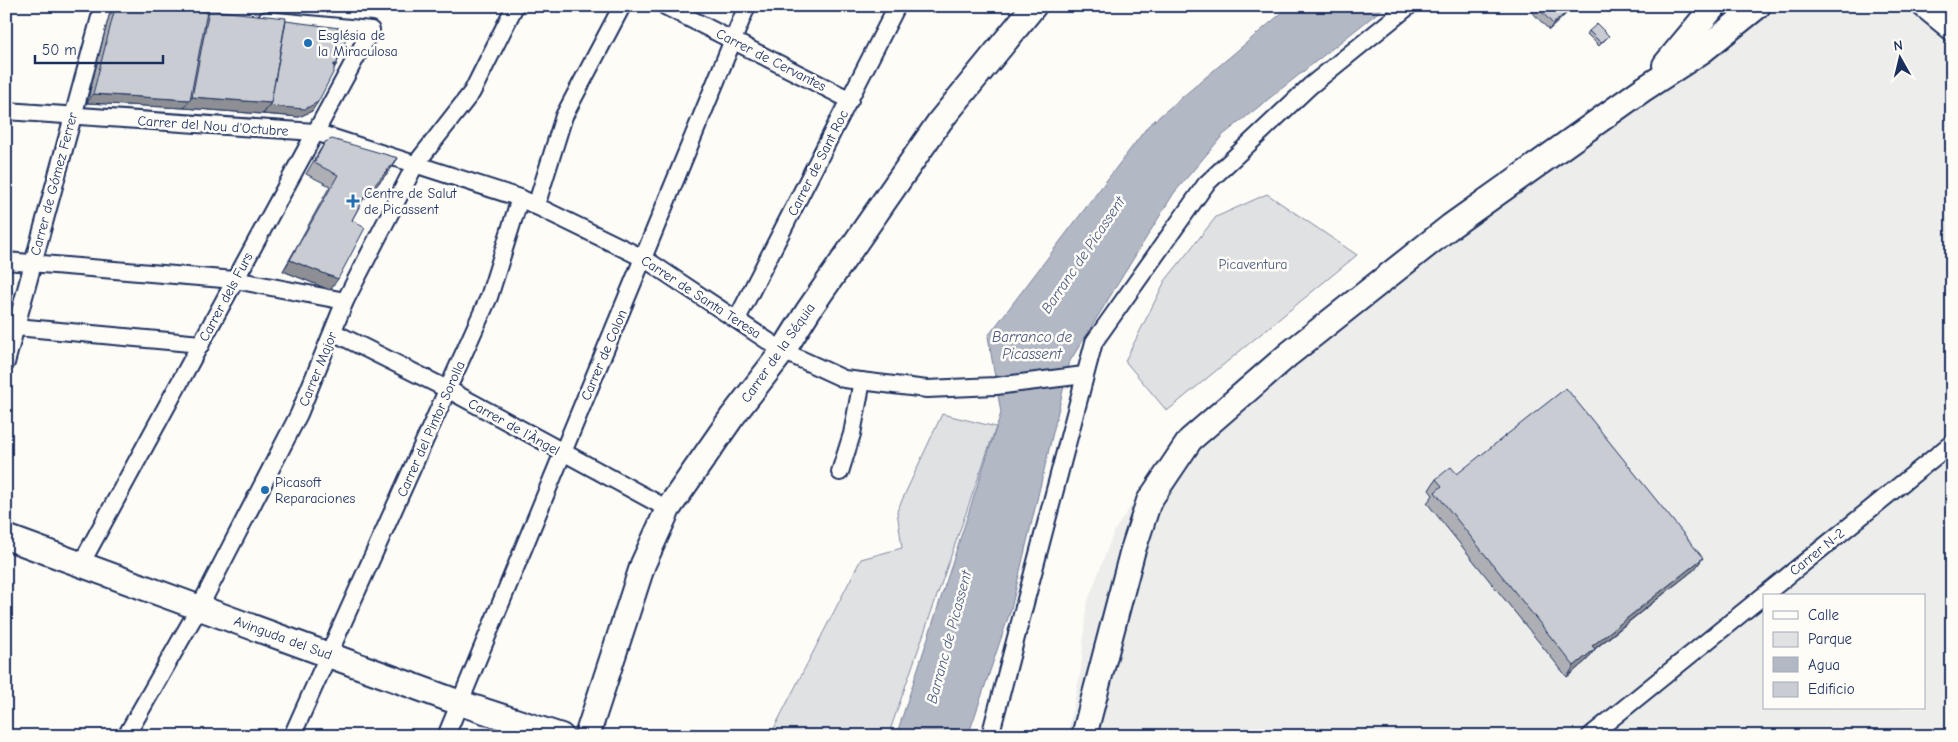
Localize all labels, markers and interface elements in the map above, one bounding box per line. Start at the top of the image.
street label: Carrer de Cervantes [713,25,829,95]
place label: Església de la Miraculosa [318,27,398,60]
scale bar [35,32,162,64]
north arrow [1876,32,1926,82]
marker: Església de la Miraculosa [302,37,314,49]
text: N [1893,37,1904,55]
text: 50 m [42,41,77,59]
street label: Carrer de Sant Roc [784,107,852,219]
street label: Carrer de Gómez Ferrer [27,110,81,257]
street label: Carrer del Nou d'Octubre [137,112,289,140]
place label: Centre de Salut de Picassent [364,185,458,218]
water label: Barranc de Picassent [1037,192,1129,317]
marker: Centre de Salut de Picassent [346,194,360,208]
street label: Carrer dels Furs [195,249,257,344]
street label: Carrer de Santa Teresa [638,252,764,342]
park label: Picaventura [1219,256,1288,273]
street label: Carrer de la Séquia [737,300,819,406]
street label: Carrer de Colon [577,307,631,403]
water label: Barranco de Picassent [992,328,1073,363]
street label: Carrer Major [295,329,341,409]
street label: Carrer del Pintor Sorolla [393,358,469,500]
street label: Carrer de l'Àngel [465,395,563,459]
place label: Picasoft Reparaciones [275,474,355,507]
marker: Picasoft Reparaciones [259,484,271,496]
street label: Carrer N-2 [1786,525,1848,579]
water label: Barranc de Picassent [923,567,976,705]
legend [1763,594,1926,710]
text: Calle [1808,606,1840,624]
street label: Avinguda del Sud [232,612,334,664]
text: Parque [1808,630,1853,648]
text: Agua [1808,656,1840,674]
text: Edificio [1808,680,1855,698]

